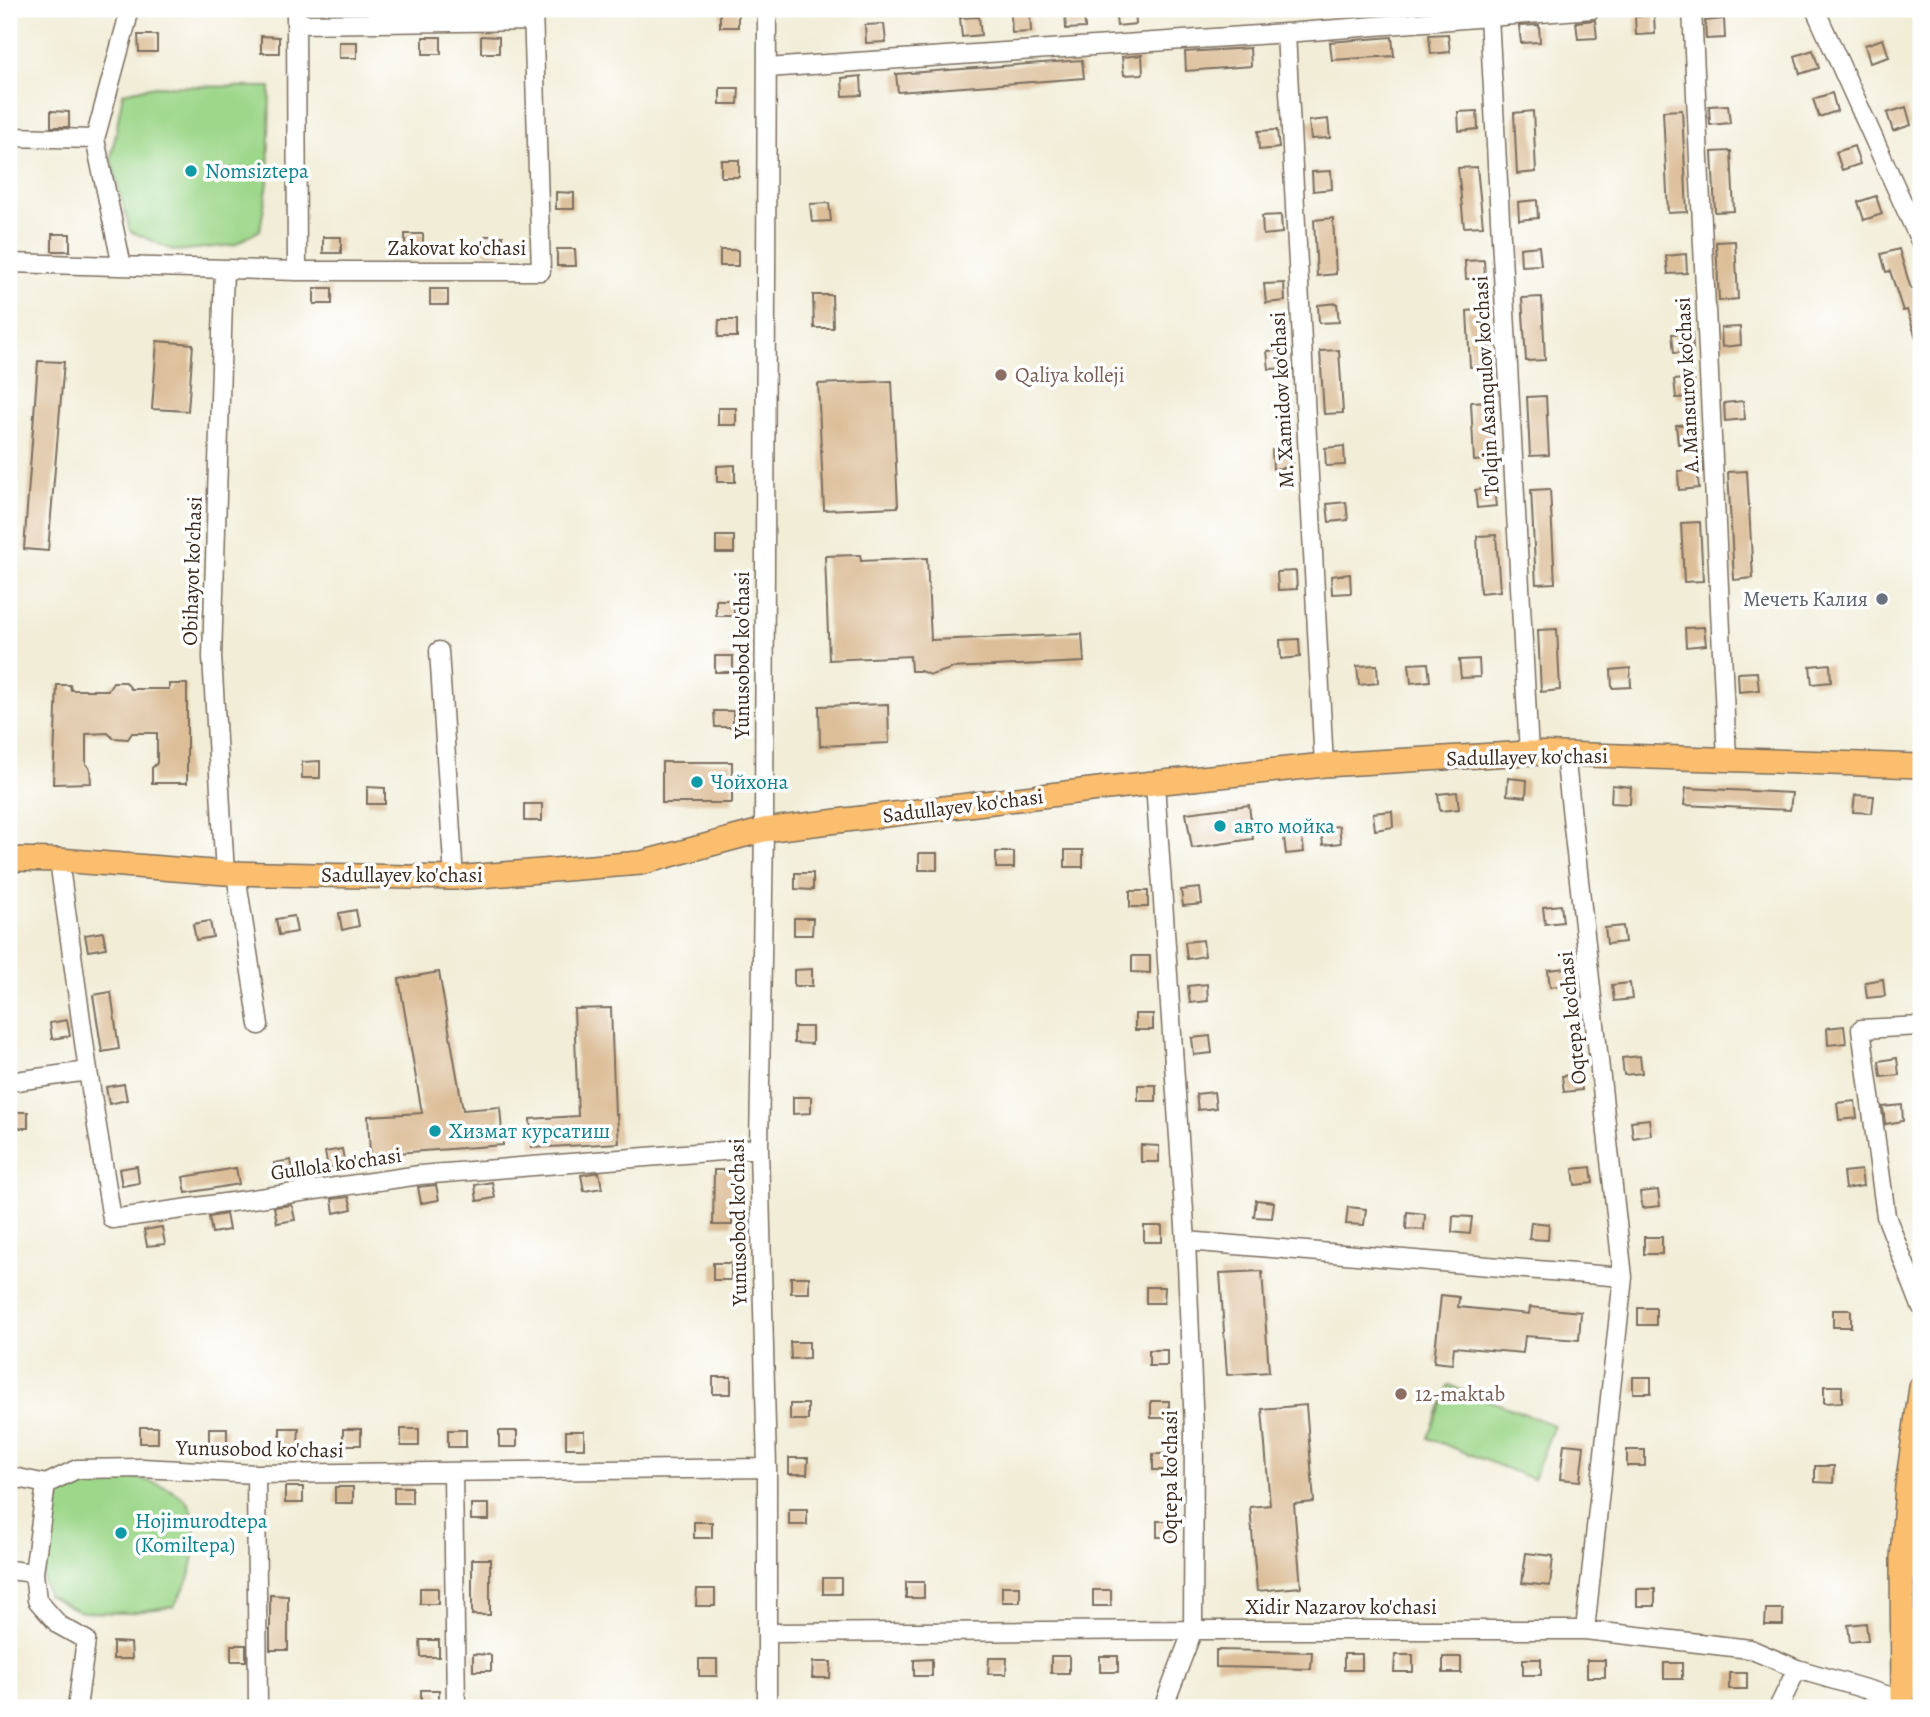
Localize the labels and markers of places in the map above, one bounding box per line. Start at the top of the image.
place label: Nomsiztepa [205,157,309,185]
marker: Nomsiztepa [183,163,199,179]
place label: Qaliya kolleji [1015,361,1125,389]
marker: Qaliya kolleji [993,367,1009,383]
place label: Мечеть Калия [1743,585,1868,613]
marker: Мечеть Калия [1874,591,1890,607]
place label: Чойхона [711,768,789,796]
marker: Чойхона [689,774,705,790]
place label: авто мойка [1234,812,1335,840]
marker: авто мойка [1212,818,1228,834]
place label: Хизмат курсатиш [449,1117,610,1145]
marker: Хизмат курсатиш [427,1123,443,1139]
place label: 12-maktab [1415,1380,1505,1408]
marker: 12-maktab [1393,1386,1409,1402]
place label: Hojimurodtepa (Komiltepa) [135,1507,268,1559]
marker: Hojimurodtepa (Komiltepa) [113,1525,129,1541]

